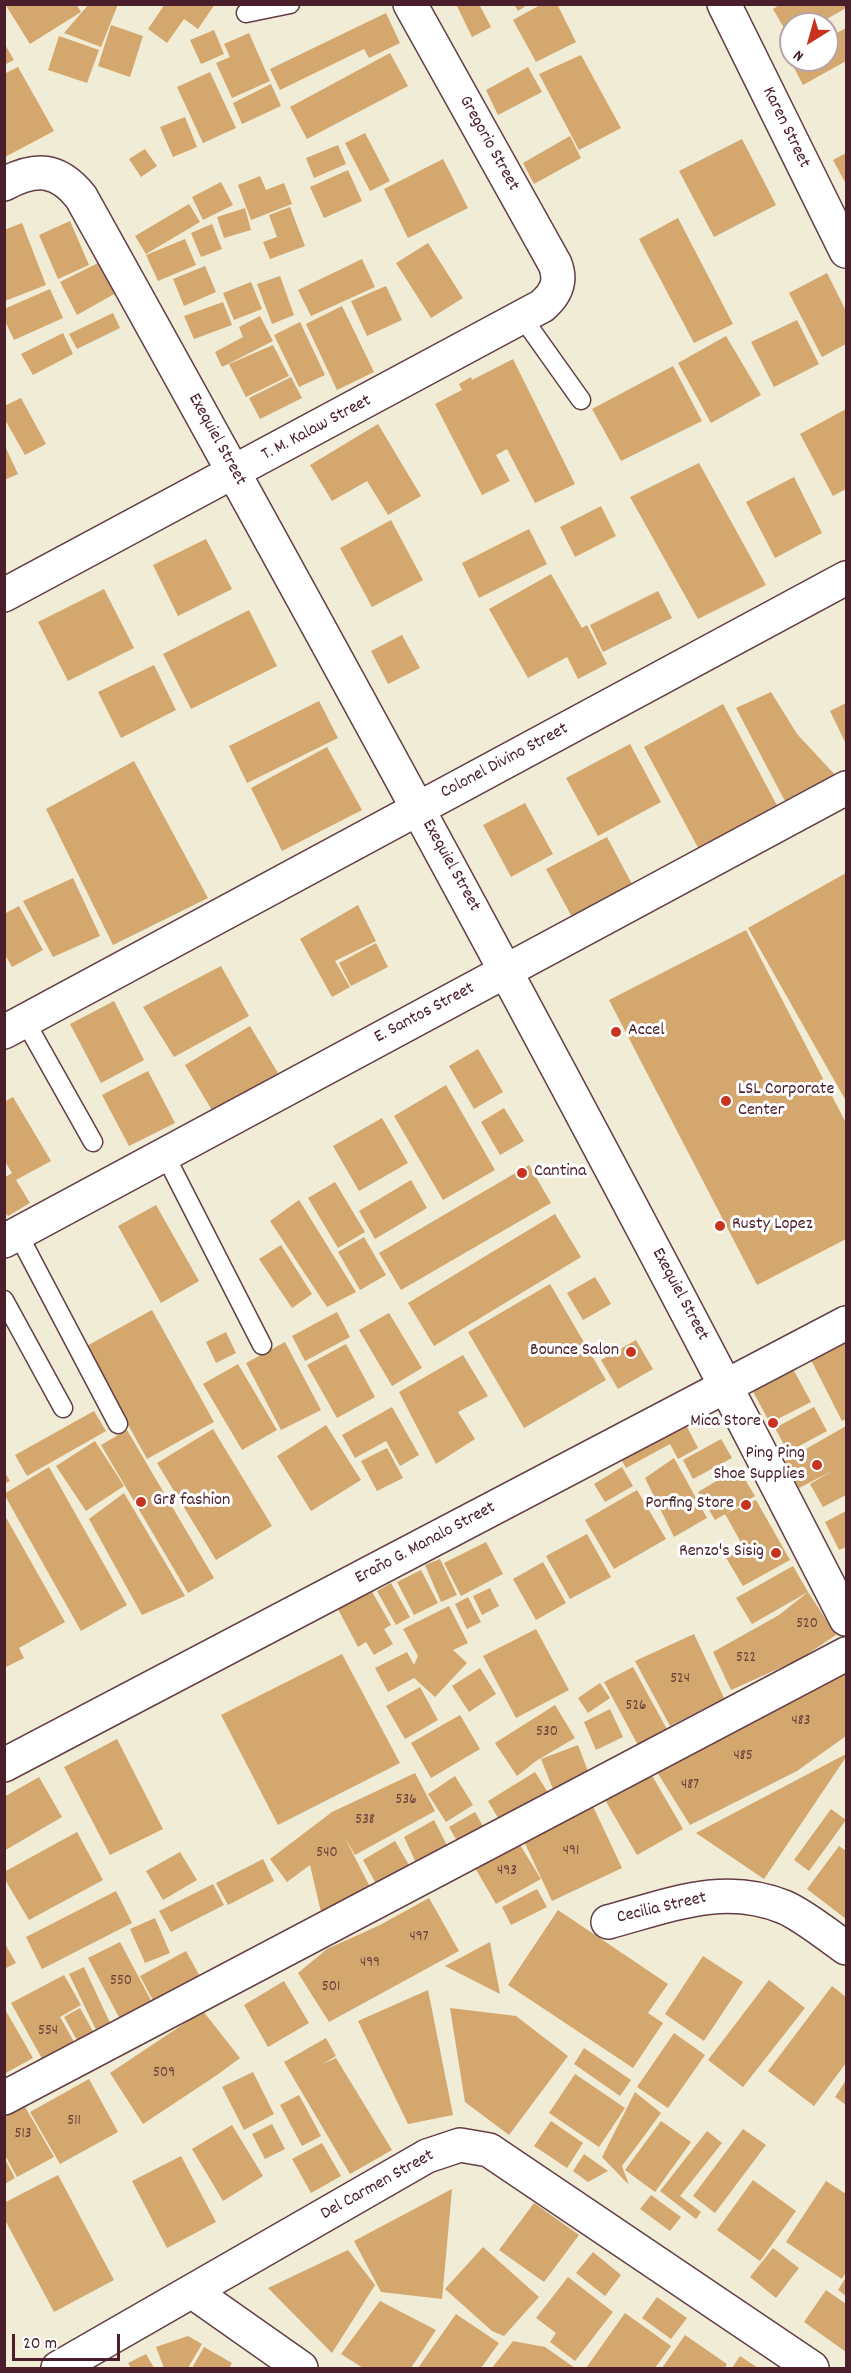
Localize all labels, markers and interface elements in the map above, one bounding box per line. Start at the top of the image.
north arrow [779,12,839,72]
text: N [789,44,809,67]
street label: Karen Street [756,84,814,172]
street label: Gregorio Street [453,93,523,195]
street label: Exequiel Street [182,390,250,490]
street label: T. M. Kalaw Street [259,391,375,467]
street label: Colonel Divino Street [438,719,572,805]
street label: Exequiel Street [416,816,484,916]
street label: E. Santos Street [371,979,479,1049]
place label: Accel [628,1021,665,1043]
marker: Accel [609,1025,623,1039]
place label: LSL Corporate Center [738,1080,834,1122]
marker: LSL Corporate Center [719,1094,733,1108]
place label: Cantina [534,1162,586,1184]
marker: Cantina [515,1166,529,1180]
place label: Rusty Lopez [732,1215,813,1237]
marker: Rusty Lopez [713,1219,727,1233]
street label: Exequiel Street [646,1245,712,1345]
place label: Bounce Salon [530,1341,619,1363]
marker: Bounce Salon [624,1345,638,1359]
place label: Mica Store [690,1412,761,1434]
marker: Mica Store [766,1416,780,1430]
place label: Ping Ping Shoe Supplies [713,1444,805,1486]
marker: Ping Ping Shoe Supplies [810,1458,824,1472]
place label: Gr8 fashion [153,1491,230,1513]
place label: Porfing Store [645,1494,734,1516]
marker: Gr8 fashion [134,1495,148,1509]
street label: Eraño G. Manalo Street [352,1498,500,1590]
marker: Porfing Store [739,1498,753,1512]
place label: Renzo's Sisig [679,1542,764,1564]
marker: Renzo's Sisig [769,1546,783,1560]
house number: 520 [796,1616,818,1634]
house number: 522 [736,1650,756,1668]
house number: 524 [670,1671,690,1689]
house number: 526 [626,1698,646,1716]
house number: 483 [792,1713,810,1731]
house number: 530 [536,1724,558,1742]
house number: 485 [733,1748,753,1766]
house number: 487 [681,1777,699,1795]
house number: 536 [396,1792,416,1810]
house number: 538 [355,1812,375,1830]
house number: 491 [563,1843,579,1861]
house number: 540 [316,1845,338,1863]
house number: 493 [497,1863,517,1881]
street label: Cecilia Street [615,1888,709,1930]
house number: 497 [410,1929,428,1947]
house number: 499 [360,1955,380,1973]
house number: 550 [110,1973,132,1991]
house number: 501 [322,1979,340,1997]
house number: 554 [38,2023,58,2041]
house number: 509 [153,2065,175,2083]
house number: 511 [67,2113,81,2131]
house number: 513 [15,2126,31,2144]
street label: Del Carmen Street [318,2146,438,2226]
scale bar [15,2322,123,2360]
text: 20 m [23,2332,57,2357]

